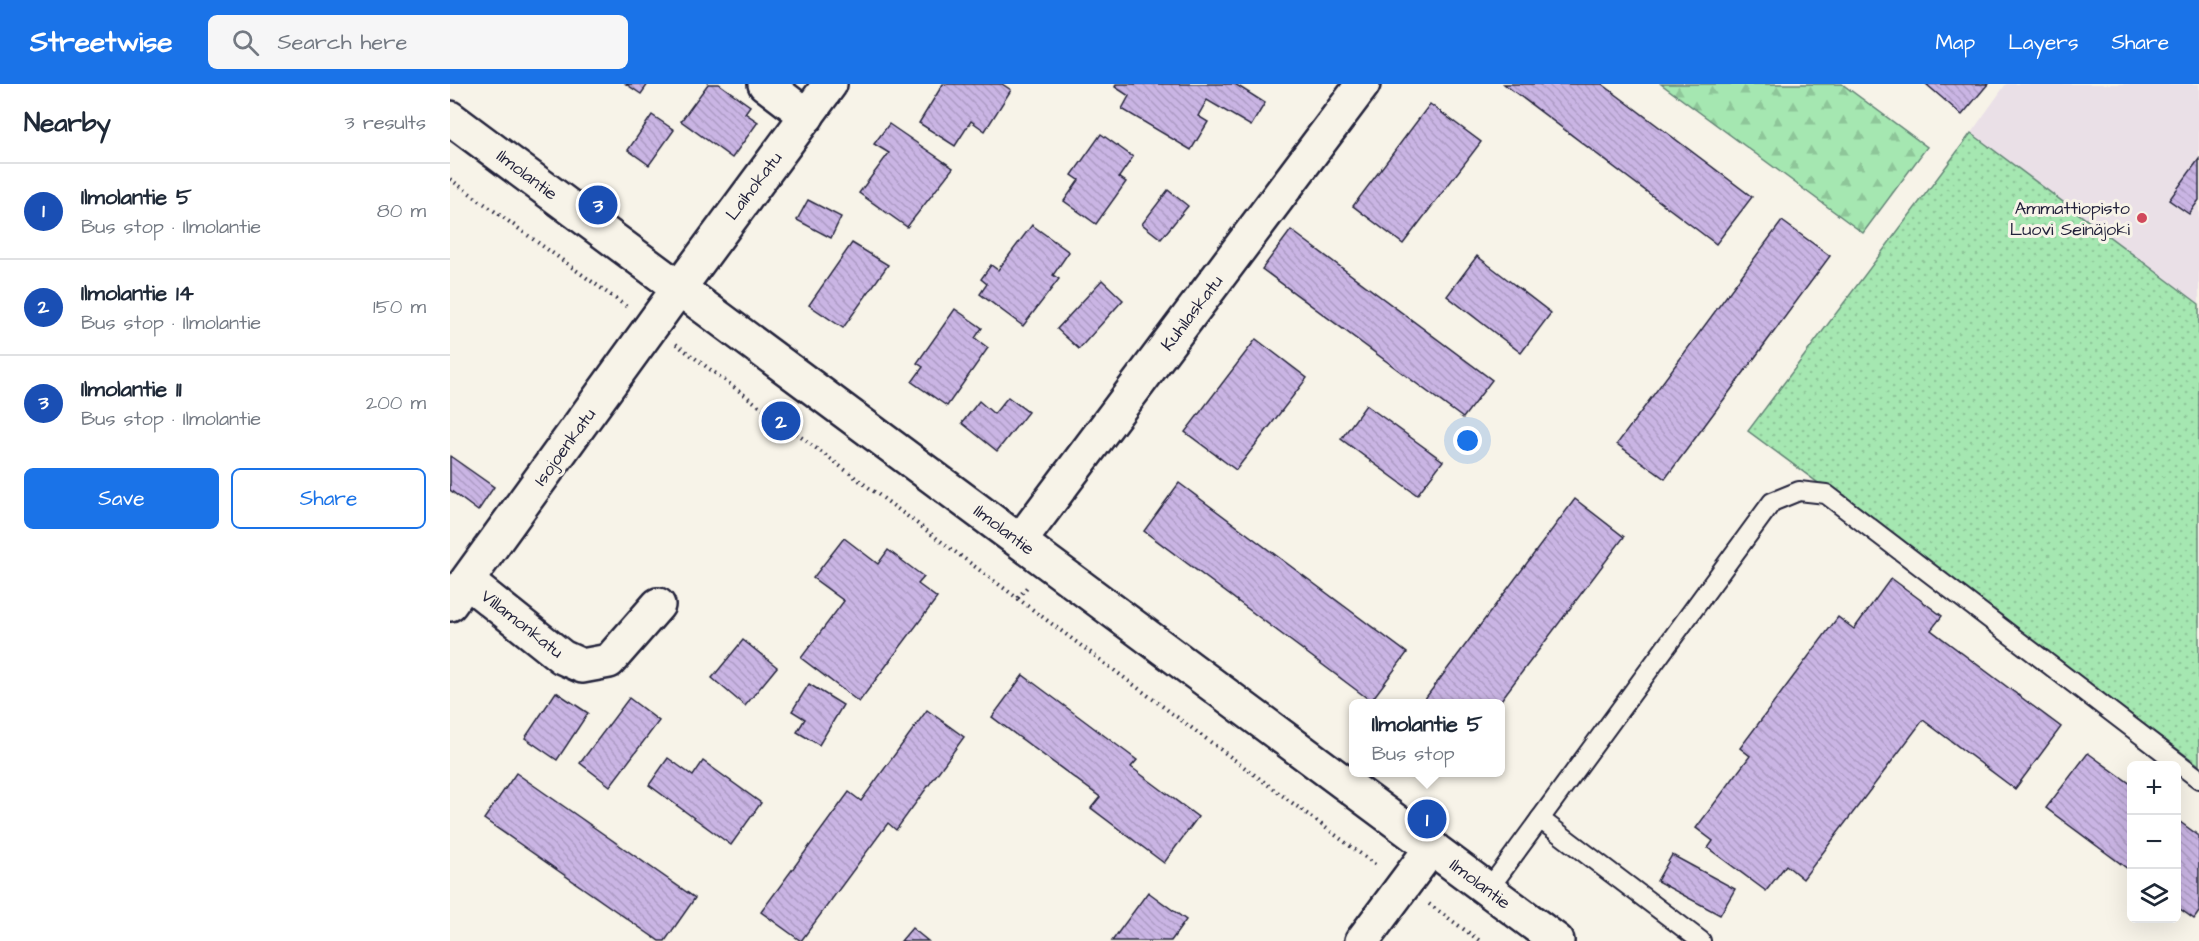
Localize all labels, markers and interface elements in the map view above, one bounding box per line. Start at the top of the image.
search box [208,15,628,69]
text: Streetwise [30,23,172,62]
icon: search [229,26,262,59]
text: Search here [277,27,407,58]
text: Map [1935,28,1975,57]
text: Layers [2008,28,2078,57]
text: Share [2111,28,2169,57]
text: Nearby [24,105,111,141]
text: 3 results [344,109,426,137]
street label: Ilmolantie [491,144,563,206]
street label: Laihokatu [720,147,788,225]
text: Ilmolantie 5 [81,182,191,213]
pin: 3 [578,182,618,228]
place label: Ammattiopisto Luovi Seinäjoki [2010,196,2130,242]
text: 1 [42,197,45,225]
text: 80 m [377,197,426,225]
marker: Ammattiopisto Luovi Seinäjoki [2135,211,2149,225]
text: Bus stop · Ilmolantie [81,213,261,241]
street label: Kuhilaskatu [1155,270,1229,356]
text: Ilmolantie 14 [81,278,194,309]
text: 2 [38,293,49,321]
text: 150 m [373,293,426,321]
text: Bus stop · Ilmolantie [81,309,261,337]
text: Ilmolantie 11 [81,374,182,405]
text: 3 [38,389,49,417]
text: 200 m [366,389,426,417]
pin: 2 [762,398,800,444]
street label: Isojoenkatu [528,403,602,491]
text: Bus stop · Ilmolantie [81,405,261,433]
your location [1453,426,1482,455]
button: Save [24,468,219,529]
button: Share [231,468,426,529]
street label: Ilmolantie [968,499,1040,561]
street label: Villamonkatu [475,584,569,664]
popup [1349,699,1505,777]
text: Ilmolantie 5 [1372,709,1482,740]
text: Bus stop [1372,740,1455,768]
map controls [2127,761,2181,923]
button: + [2127,761,2181,815]
pin: 1 [1408,796,1446,842]
button: − [2127,815,2181,869]
street label: Ilmolantie [1444,853,1516,915]
button: layers [2127,869,2181,923]

